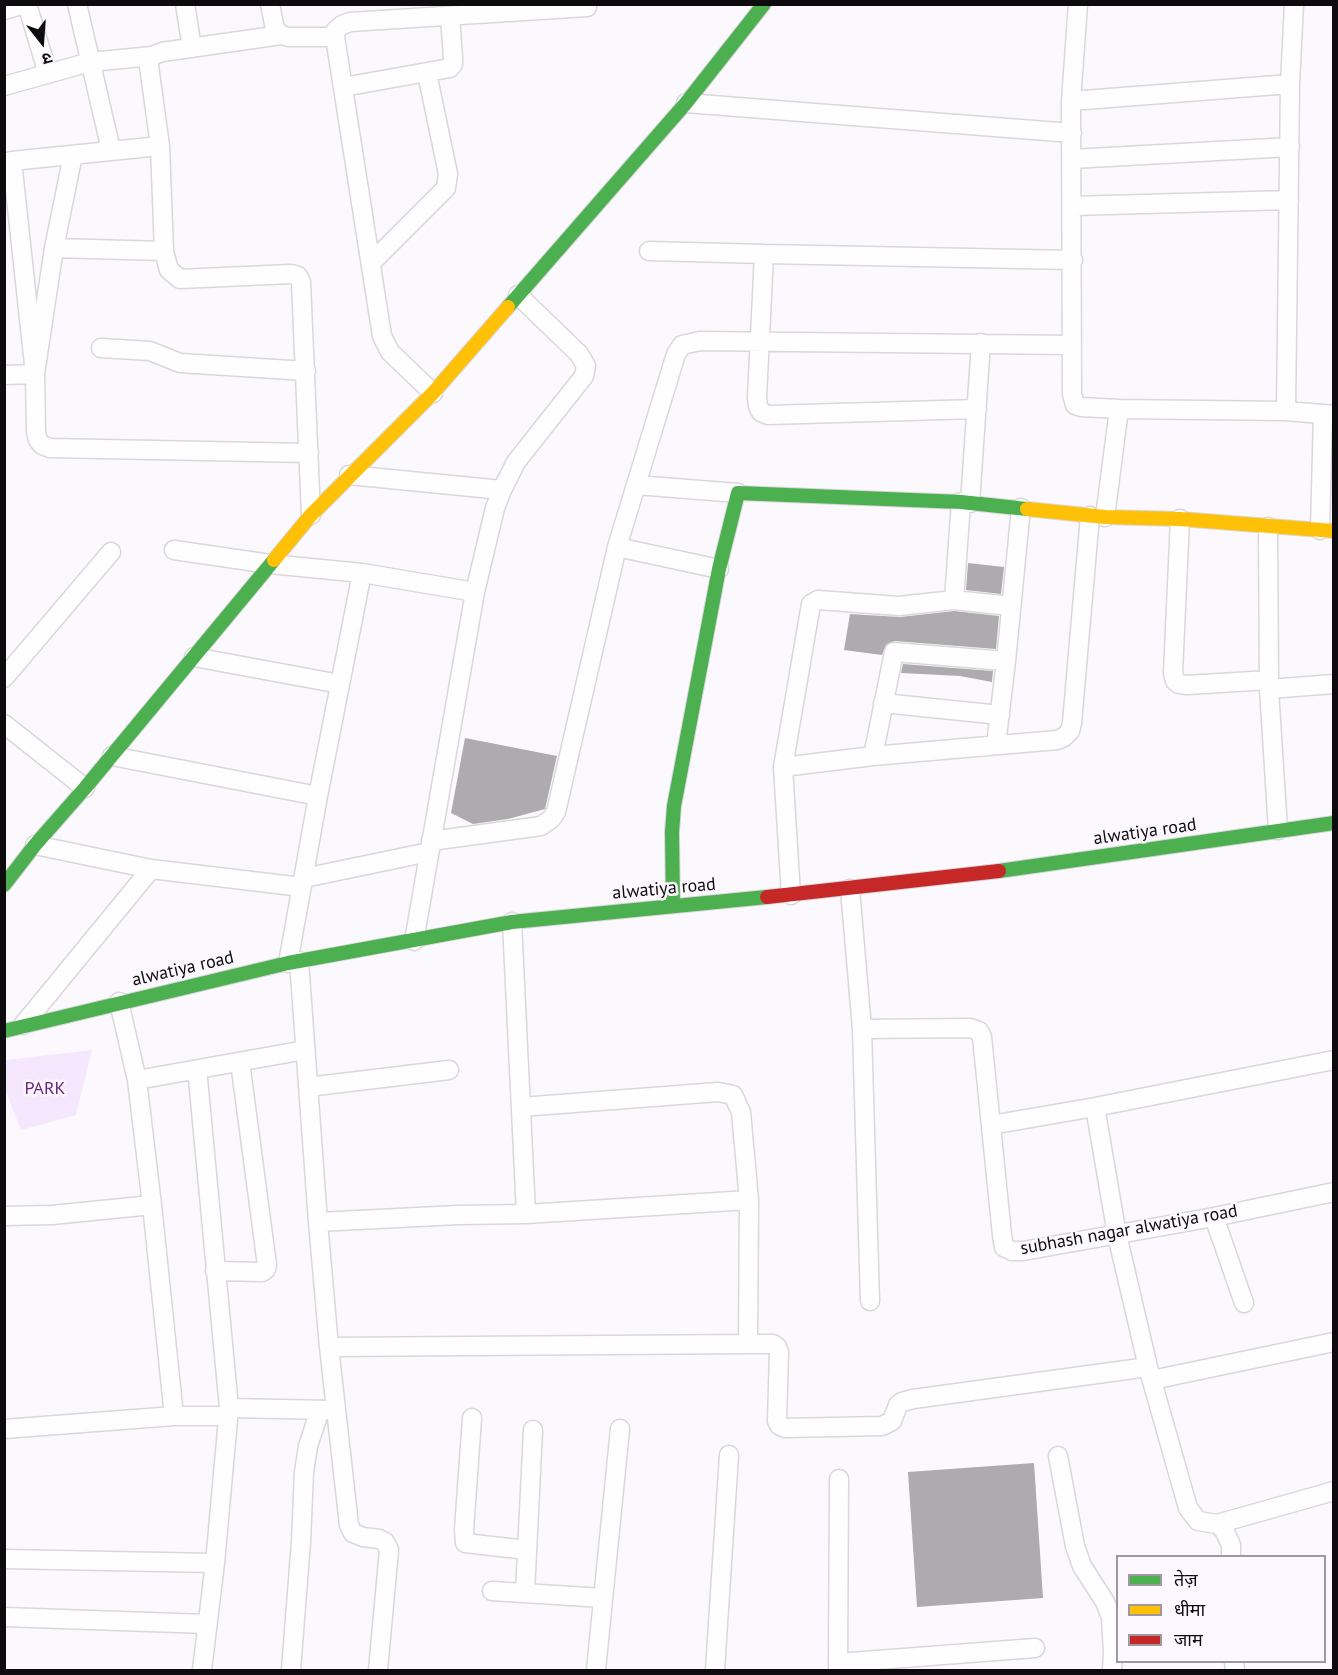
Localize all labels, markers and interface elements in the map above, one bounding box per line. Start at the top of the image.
north arrow [12,12,72,72]
text: उ [40,48,55,70]
street label: alwatiya road [1092,814,1198,850]
street label: alwatiya road [611,874,717,904]
street label: alwatiya road [130,947,236,991]
park label: PARK [24,1078,66,1100]
street label: subhash nagar alwatiya road [1019,1200,1239,1260]
legend [1116,1555,1326,1663]
text: तेज़ [1174,1568,1198,1591]
text: धीमा [1174,1598,1205,1621]
text: जाम [1174,1628,1203,1651]

